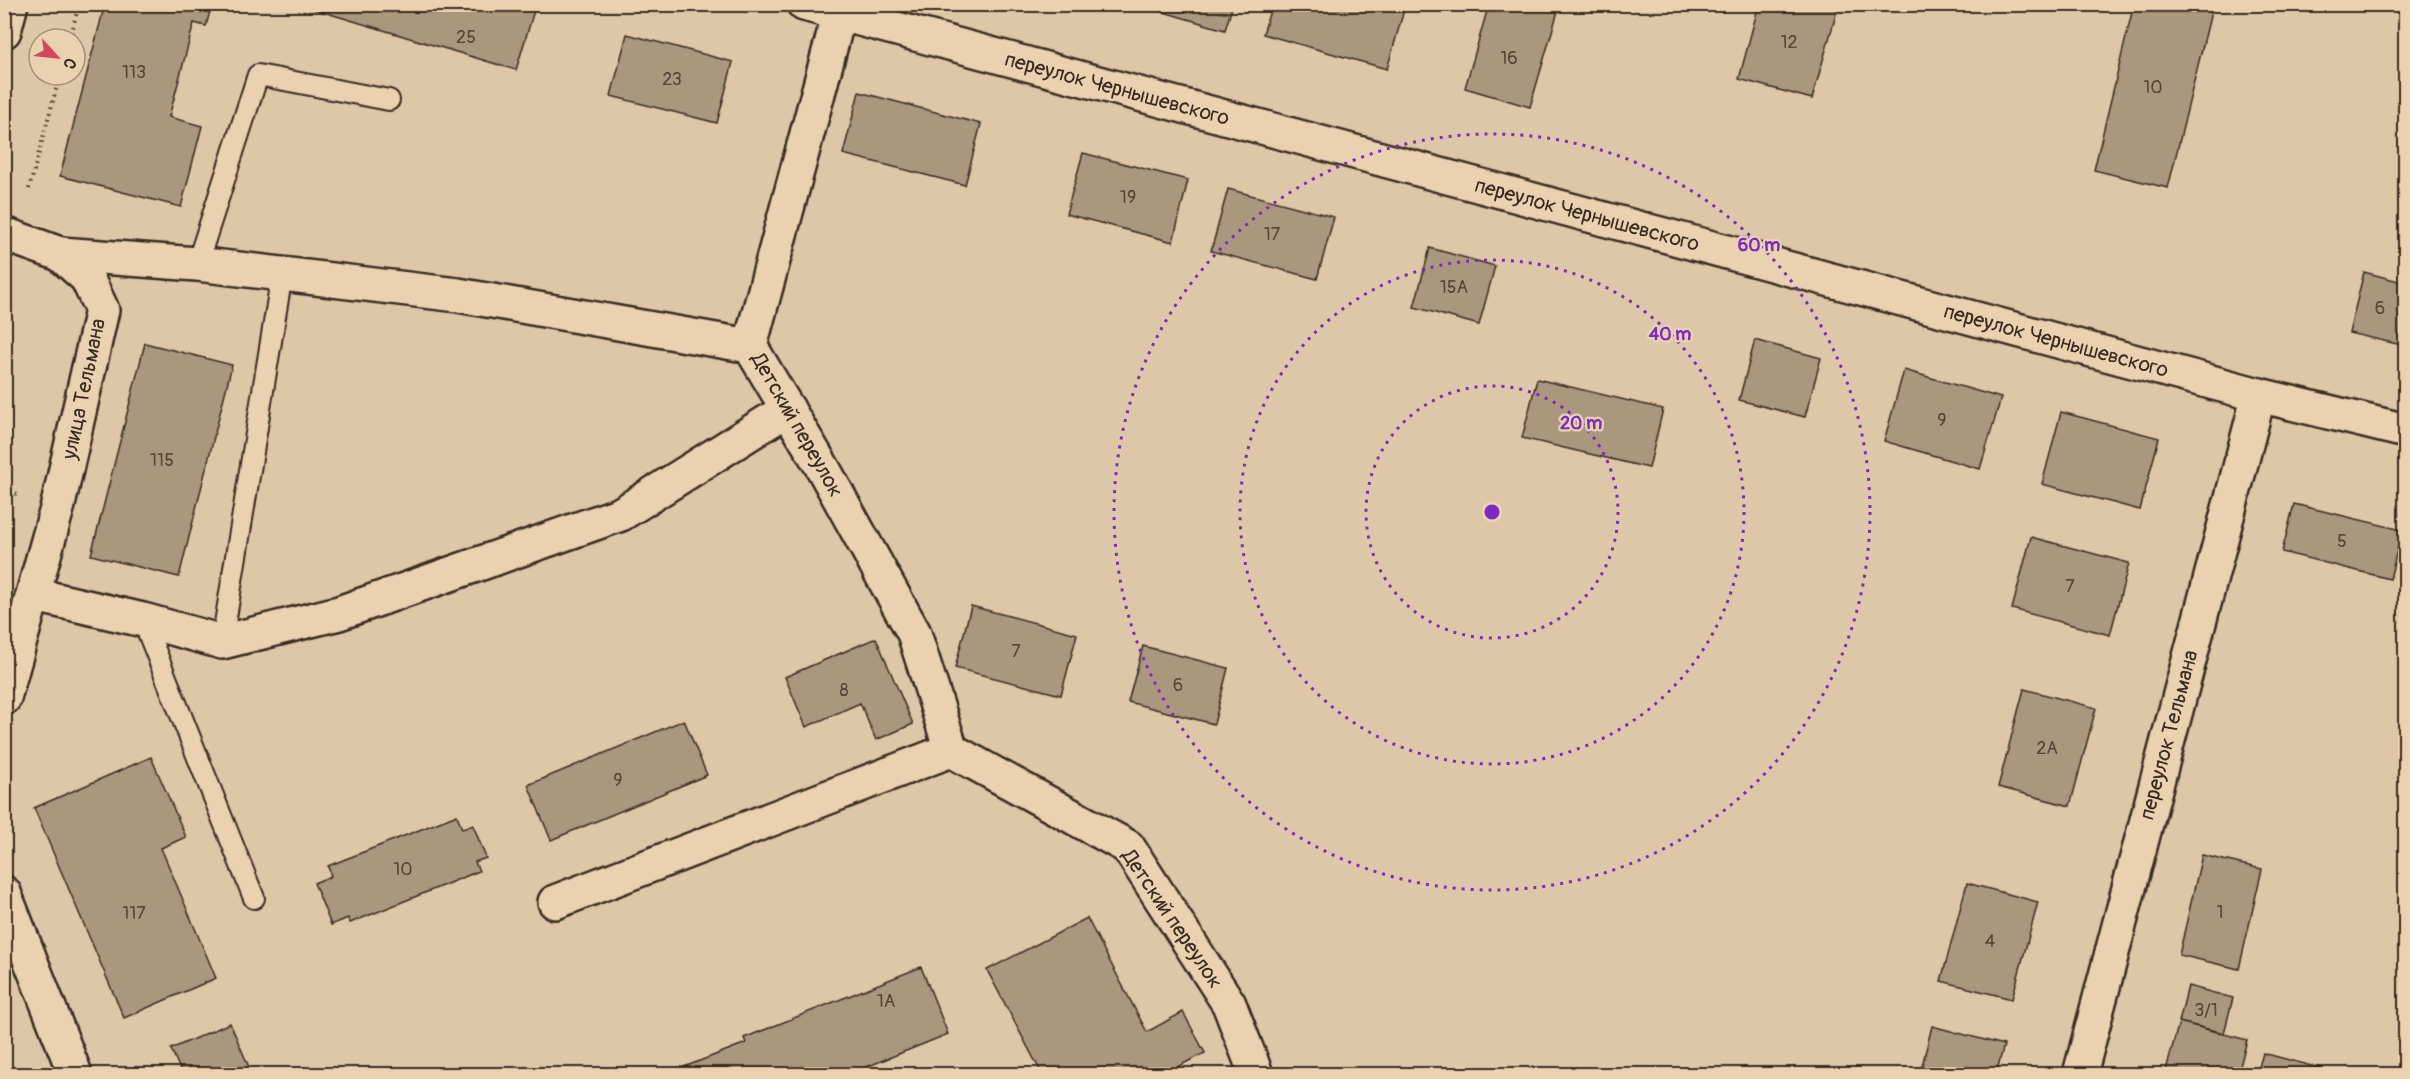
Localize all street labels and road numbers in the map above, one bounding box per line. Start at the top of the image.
street label: переулок Чернышевского [1002,46,1232,132]
street label: переулок Чернышевского [1472,172,1702,258]
street label: переулок Чернышевского [1941,298,2171,384]
street label: улица Тельмана [56,316,112,463]
street label: Детский переулок [744,347,849,502]
street label: переулок Тельмана [2133,647,2205,823]
street label: Детский переулок [1115,843,1229,994]

